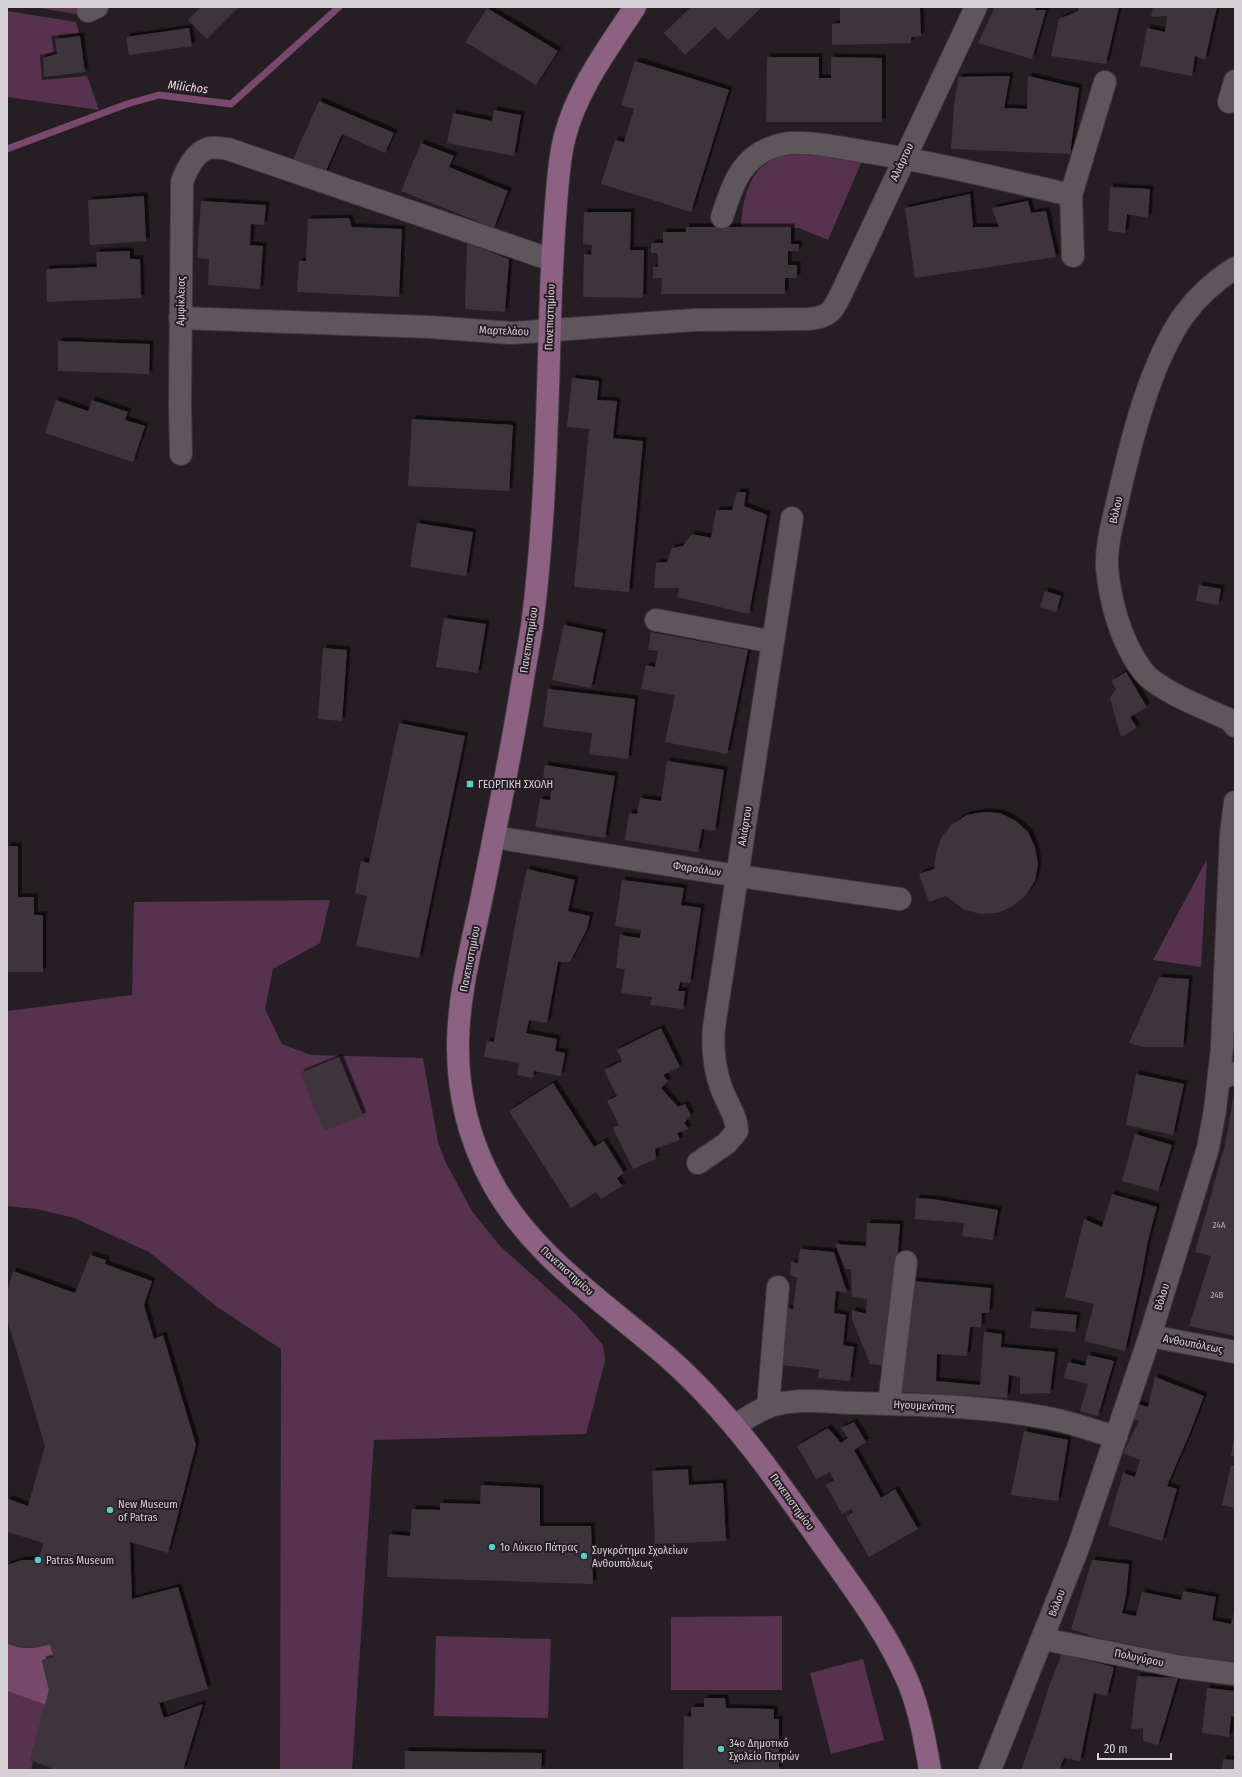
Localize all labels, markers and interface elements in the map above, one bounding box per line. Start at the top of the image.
water label: Milichos [167,78,209,96]
street label: Αλιάρτου [888,141,916,183]
street label: Αμφίκλειας [174,276,188,326]
street label: Πανεπιστημίου [542,283,558,351]
street label: Μαρτελάου [479,324,529,338]
street label: Βόλου [1107,495,1125,525]
street label: Πανεπιστημίου [517,606,541,674]
place label: ΓΕΩΡΓΙΚΗ ΣΧΟΛΗ [478,778,553,791]
marker: ΓΕΩΡΓΙΚΗ ΣΧΟΛΗ [465,779,475,789]
street label: Αλιάρτου [735,805,755,847]
street label: Φαρσάλων [672,859,722,879]
street label: Πανεπιστημίου [457,925,483,993]
house number: 24Α [1213,1220,1226,1230]
street label: Πανεπιστημίου [538,1244,596,1298]
street label: Βόλου [1152,1282,1172,1312]
house number: 24Β [1210,1290,1224,1300]
street label: Ανθουπόλεως [1162,1332,1224,1356]
street label: Ηγουμενίτσης [893,1398,955,1414]
street label: Πανεπιστημίου [767,1471,817,1533]
place label: New Museum of Patras [118,1498,178,1524]
marker: New Museum of Patras [105,1505,115,1515]
place label: 1ο Λύκειο Πάτρας [500,1541,578,1554]
marker: 1ο Λύκειο Πάτρας [487,1542,497,1552]
place label: Συγκρότημα Σχολείων Ανθουπόλεως [592,1544,688,1570]
marker: Συγκρότημα Σχολείων Ανθουπόλεως [579,1551,589,1561]
place label: Patras Museum [46,1554,114,1567]
marker: Patras Museum [33,1555,43,1565]
street label: Βόλου [1046,1588,1068,1618]
street label: Πολυγύρου [1113,1646,1165,1670]
scale bar [1098,1735,1171,1761]
place label: 34ο Δημοτικό Σχολείο Πατρών [729,1737,799,1763]
text: 20 m [1104,1742,1128,1756]
marker: 34ο Δημοτικό Σχολείο Πατρών [716,1744,726,1754]

